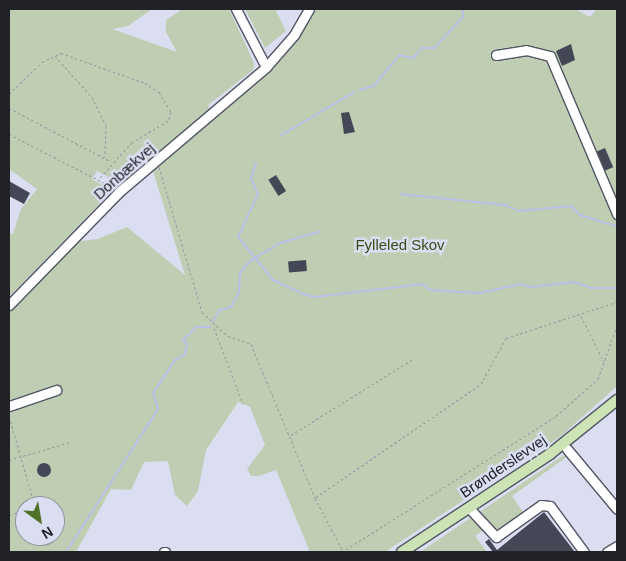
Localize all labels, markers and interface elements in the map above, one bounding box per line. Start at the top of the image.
street label: Donbækvej [90,139,158,203]
park label: Fylleled Skov [355,236,445,254]
street label: Brønderslevvej [457,431,549,501]
north arrow [15,496,65,546]
text: N [39,523,56,542]

